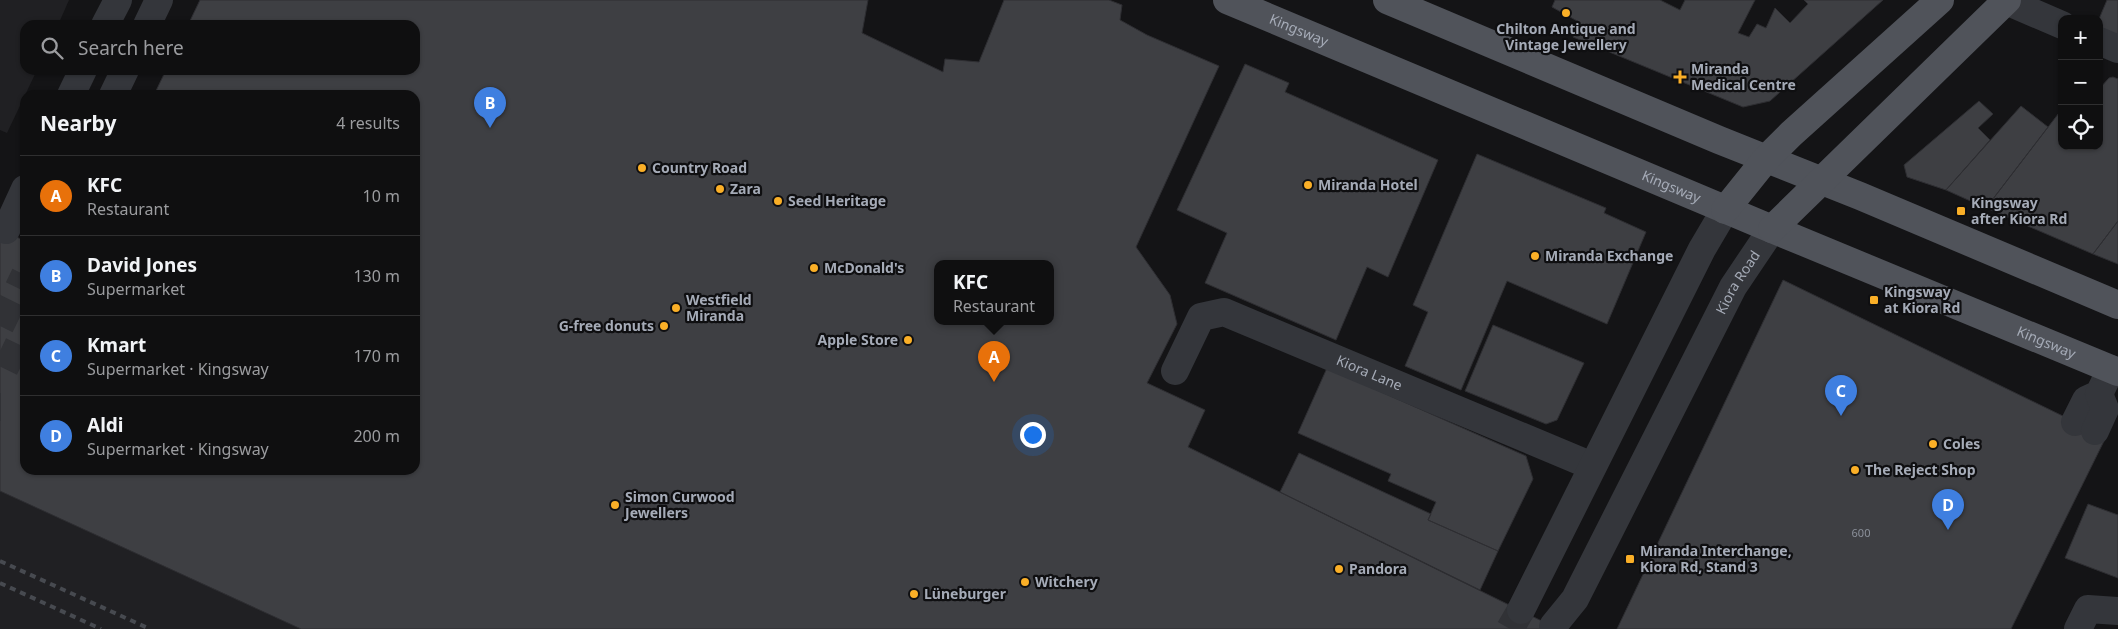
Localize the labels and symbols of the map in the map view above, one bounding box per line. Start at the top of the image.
marker: Chilton Antique and Vintage Jewellery [1560,7,1572,19]
street label: Kingsway [1267,9,1332,51]
place label: Chilton Antique and Vintage Jewellery [1496,19,1636,54]
place label: Miranda Medical Centre [1691,59,1796,94]
marker: Miranda Medical Centre [1673,70,1687,84]
pin: B [474,87,506,128]
place label: Country Road [652,158,747,177]
marker: Country Road [636,162,648,174]
street label: Kingsway [1639,165,1705,207]
place label: Miranda Hotel [1318,175,1418,194]
place label: Zara [730,179,761,198]
marker: Miranda Hotel [1302,179,1314,191]
marker: Zara [714,183,726,195]
place label: Seed Heritage [788,191,886,210]
place label: Kingsway after Kiora Rd [1971,193,2067,228]
marker: Seed Heritage [772,195,784,207]
marker: Kingsway after Kiora Rd [1955,205,1967,217]
place label: Miranda Exchange [1545,246,1673,265]
street label: Kiora Road [1711,246,1764,317]
marker: Miranda Exchange [1529,250,1541,262]
place label: McDonald's [824,258,904,277]
marker: McDonald's [808,262,820,274]
place label: Kingsway at Kiora Rd [1884,282,1960,317]
place label: Westfield Miranda [686,290,752,325]
marker: Kingsway at Kiora Rd [1868,294,1880,306]
marker: Westfield Miranda [670,302,682,314]
place label: G-free donuts [559,316,654,335]
marker: G-free donuts [658,320,670,332]
street label: Kingsway [2014,321,2080,363]
place label: Apple Store [818,330,898,349]
marker: Apple Store [902,334,914,346]
pin: A [978,341,1010,382]
street label: Kiora Lane [1334,350,1405,395]
pin: C [1825,375,1857,416]
your location [1020,422,1046,448]
place label: Coles [1943,434,1980,453]
marker: Coles [1927,438,1939,450]
place label: The Reject Shop [1865,460,1976,479]
marker: The Reject Shop [1849,464,1861,476]
place label: Simon Curwood Jewellers [623,487,735,522]
pin: D [1932,489,1964,530]
marker: Simon Curwood Jewellers [609,499,621,511]
house number: 600 [1852,525,1870,540]
place label: Miranda Interchange, Kiora Rd, Stand 3 [1640,541,1792,576]
marker: Miranda Interchange, Kiora Rd, Stand 3 [1624,553,1636,565]
place label: Pandora [1349,559,1407,578]
marker: Pandora [1333,563,1345,575]
place label: Witchery [1035,572,1098,591]
marker: Witchery [1019,576,1031,588]
place label: Lüneburger [924,584,1007,603]
marker: Lüneburger [908,588,920,600]

